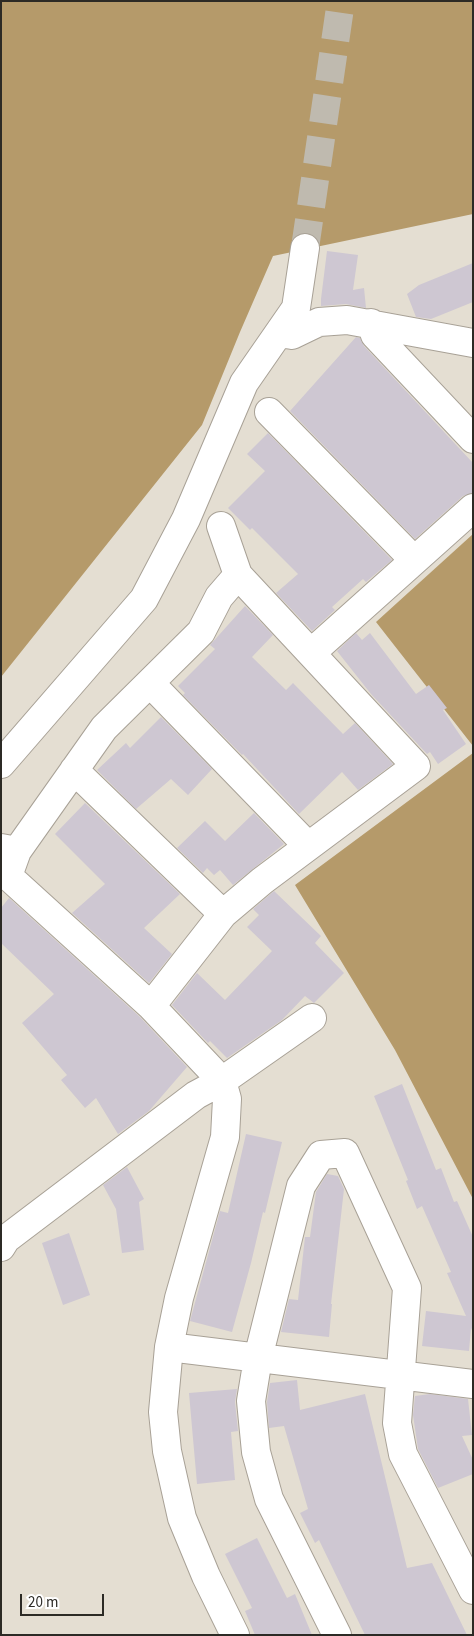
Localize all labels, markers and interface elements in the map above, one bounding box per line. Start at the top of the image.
scale bar [22,1584,106,1616]
text: 20 m [28,1592,58,1613]

